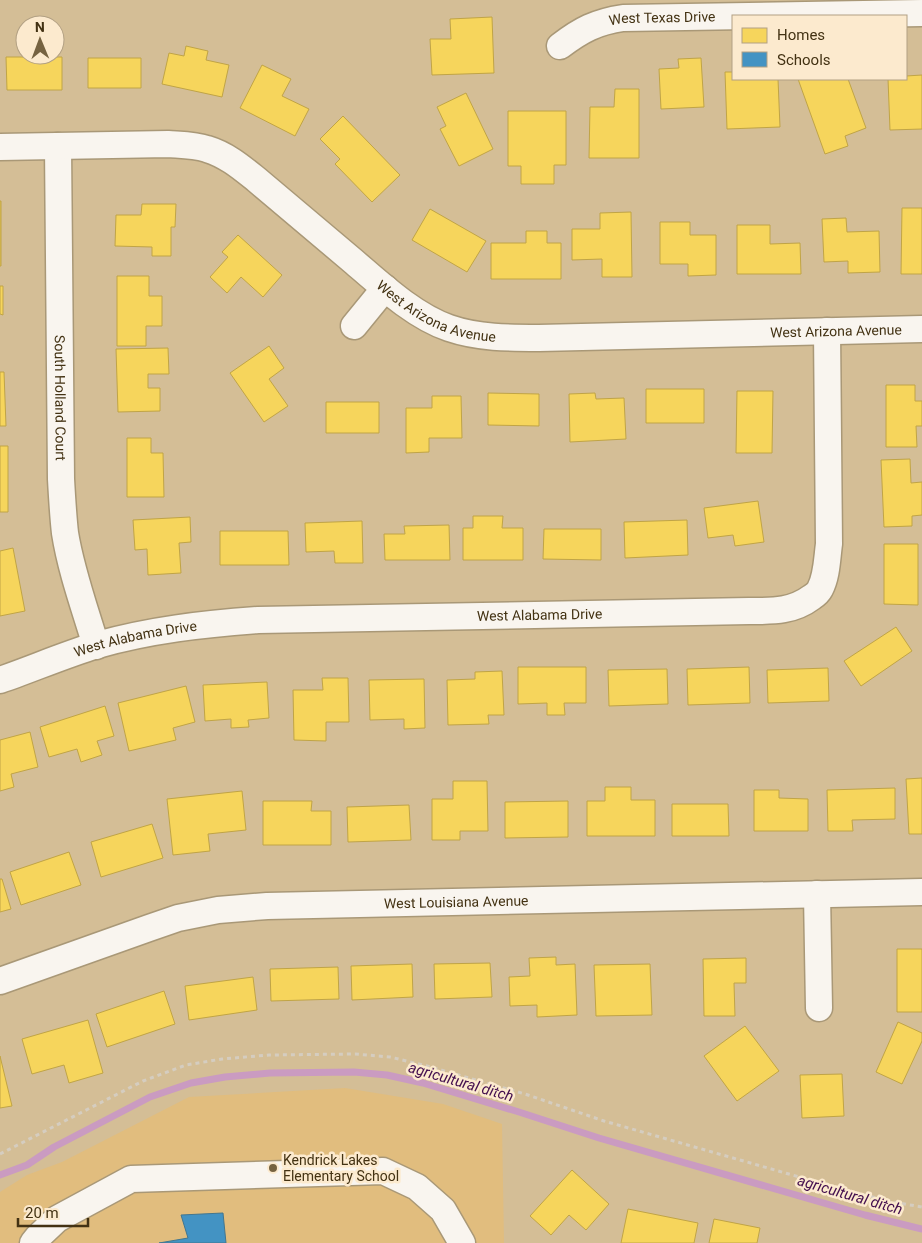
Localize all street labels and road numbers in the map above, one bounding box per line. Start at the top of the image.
street label: West Texas Drive [607,8,716,28]
street label: West Arizona Avenue [373,277,497,345]
street label: West Arizona Avenue [770,321,902,341]
street label: South Holland Court [52,335,69,461]
street label: West Alabama Drive [477,606,603,624]
street label: West Alabama Drive [72,618,198,660]
street label: West Louisiana Avenue [384,892,529,911]

